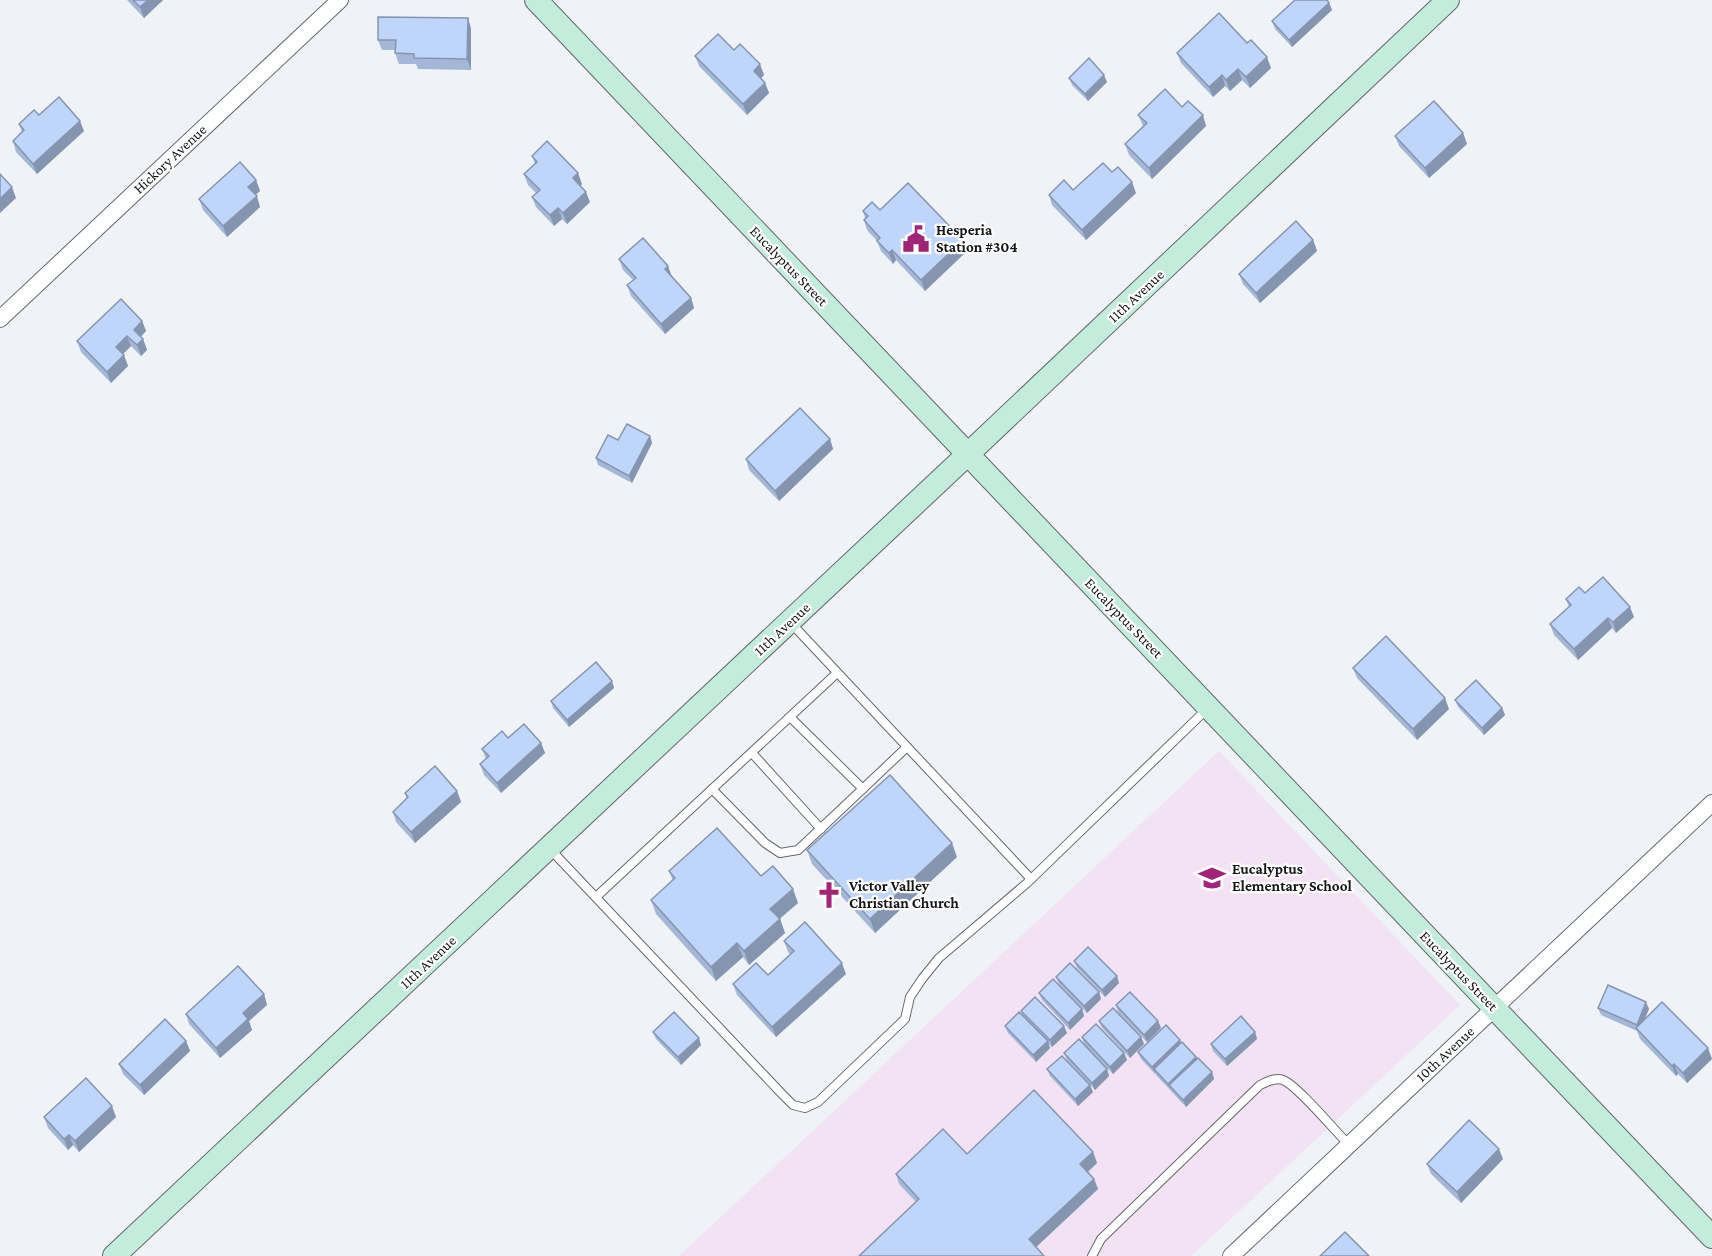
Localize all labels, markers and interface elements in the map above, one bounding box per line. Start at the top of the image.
street label: Hickory Avenue [130,121,211,198]
place label: Hesperia Station #304 [936,222,1018,255]
street label: Eucalyptus Street [746,223,832,311]
public building icon: Hesperia Station #304 [901,224,931,254]
street label: 11th Avenue [1105,266,1167,326]
street label: Eucalyptus Street [1081,575,1167,663]
street label: 11th Avenue [751,599,813,659]
place label: Eucalyptus Elementary School [1232,861,1352,894]
school or university icon: Eucalyptus Elementary School [1197,863,1227,893]
place label: Victor Valley Christian Church [848,878,959,911]
church icon: Victor Valley Christian Church [814,880,844,910]
street label: Eucalyptus Street [1416,928,1502,1016]
street label: 11th Avenue [397,932,459,992]
street label: 10th Avenue [1413,1023,1478,1085]

